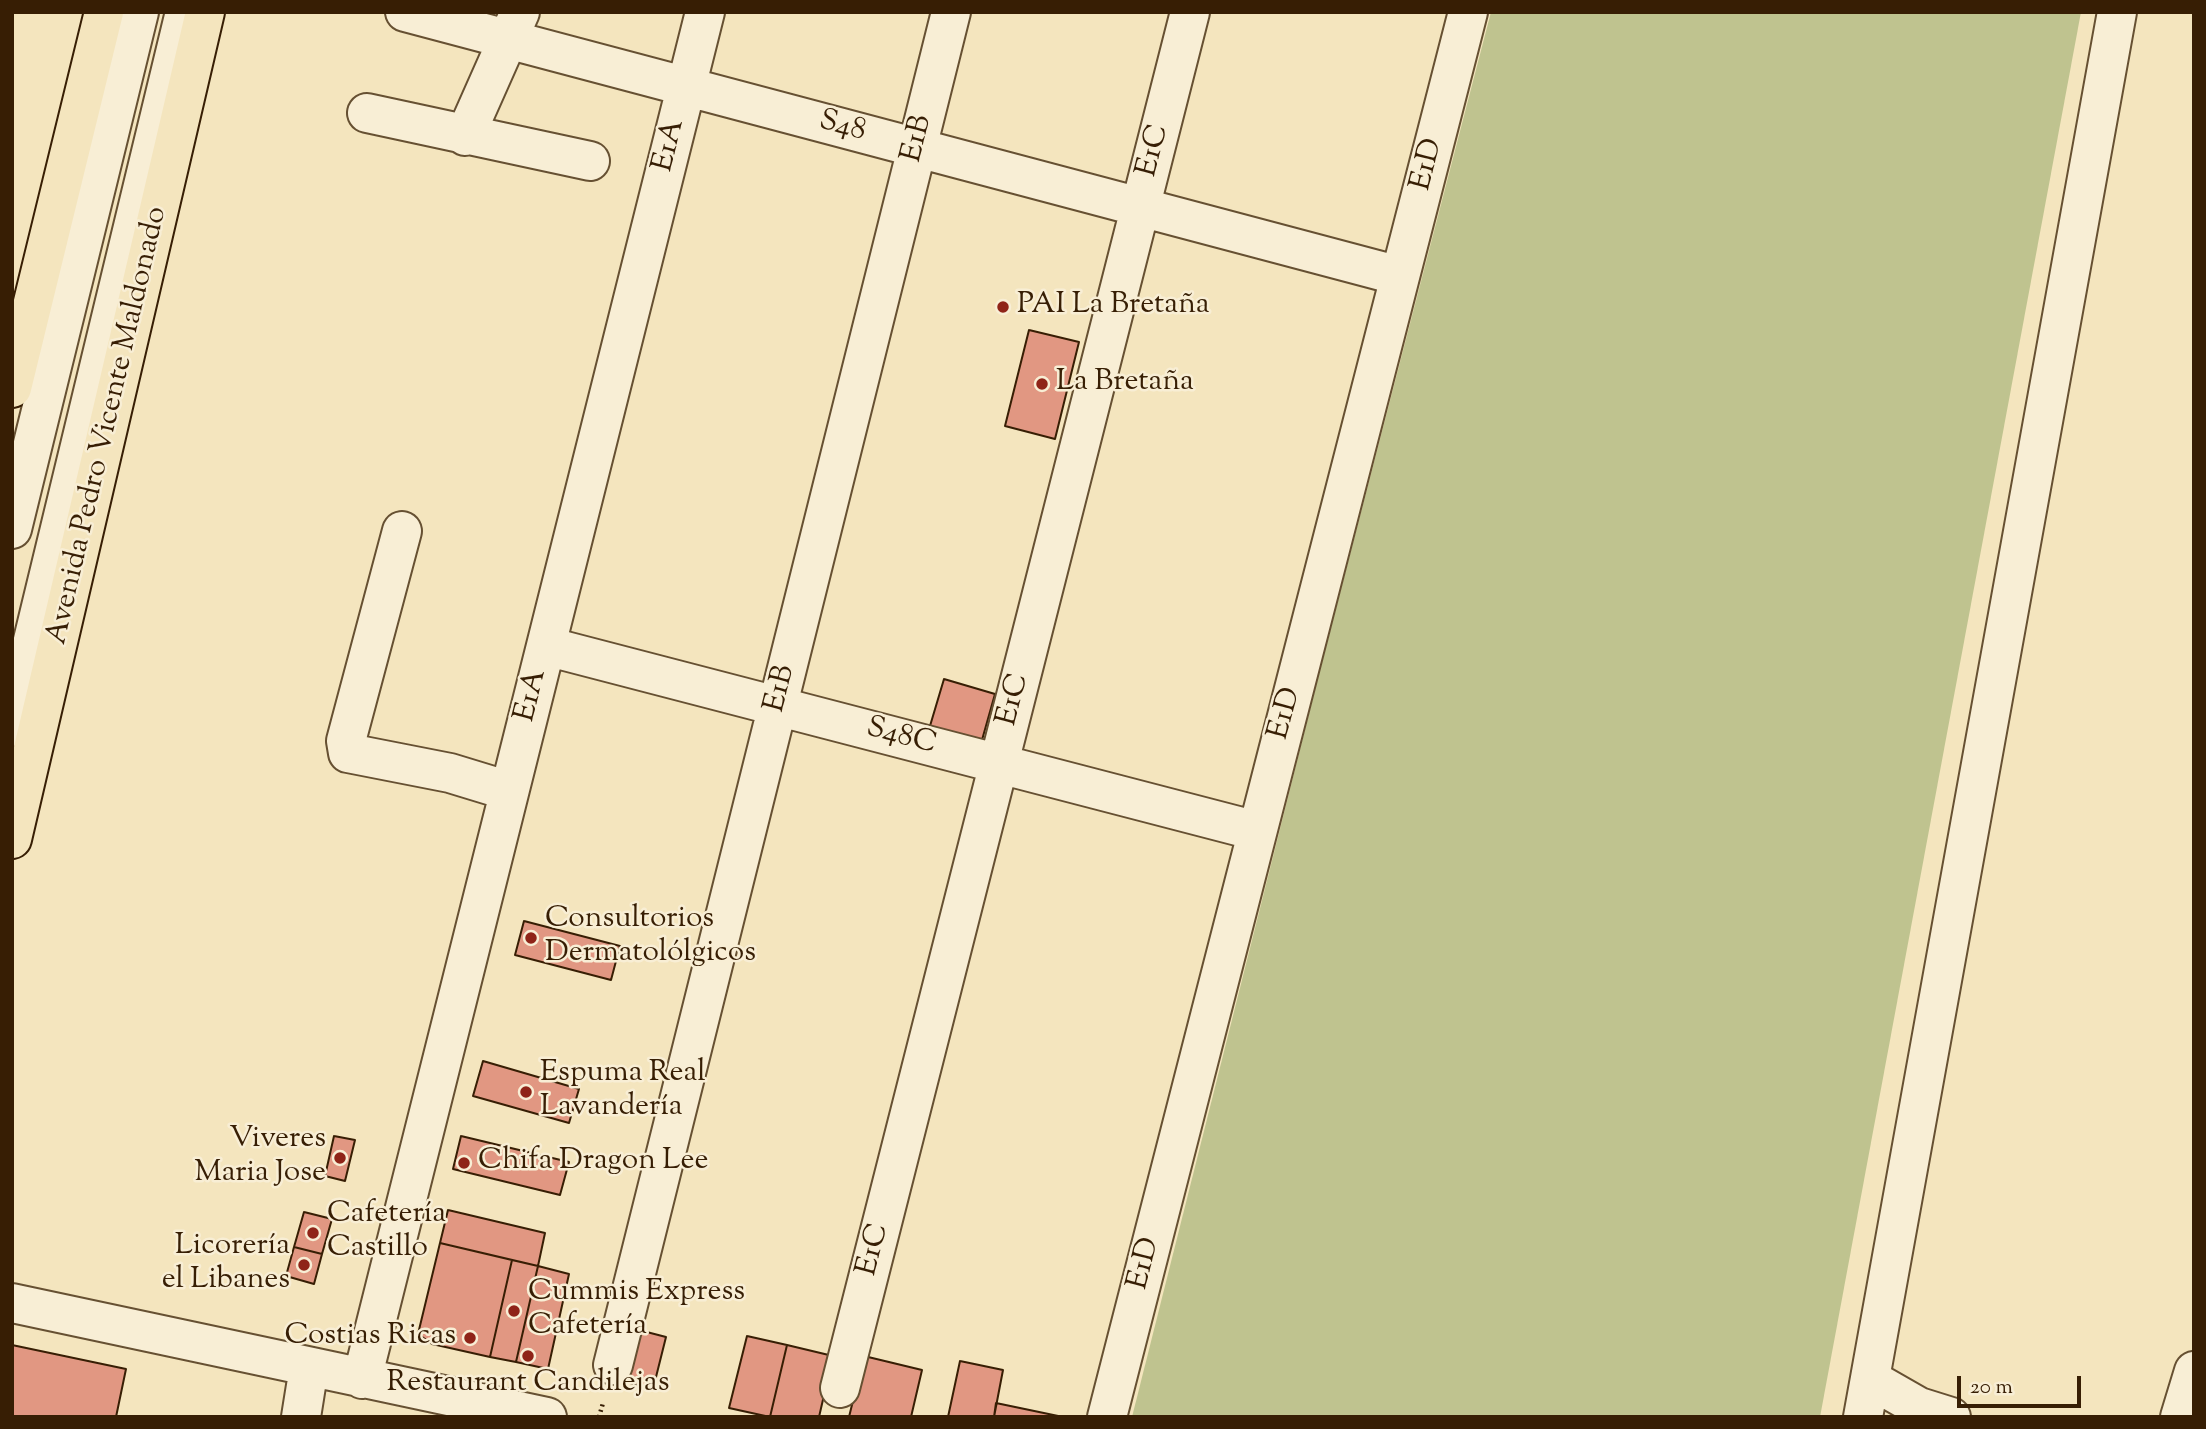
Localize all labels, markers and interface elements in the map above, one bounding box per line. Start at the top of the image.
street label: S48 [815,105,869,151]
street label: E1B [896,112,942,166]
street label: E1A [647,116,695,176]
street label: E1C [1131,121,1179,181]
street label: E1D [1405,135,1453,195]
street label: Avenida Pedro Vicente Maldonado [41,204,177,648]
place label: PAI La Bretaña [1017,289,1210,325]
marker: PAI La Bretaña [995,299,1011,315]
place label: La Bretaña [1056,366,1194,402]
marker: La Bretaña [1034,376,1050,392]
street label: E1B [759,662,805,716]
street label: E1A [509,666,557,726]
street label: E1C [991,670,1039,730]
street label: E1D [1263,684,1311,744]
street label: S48C [862,711,940,765]
place label: Consultorios Dermatolólgicos [545,903,756,974]
marker: Consultorios Dermatolólgicos [523,930,539,946]
place label: Espuma Real Lavandería [540,1057,706,1128]
marker: Espuma Real Lavandería [518,1084,534,1100]
place label: Viveres Maria Jose [194,1123,326,1194]
place label: Chifa Dragon Lee [478,1145,708,1181]
marker: Viveres Maria Jose [332,1150,348,1166]
marker: Chifa Dragon Lee [456,1155,472,1171]
place label: Cafetería Castillo [327,1198,446,1268]
street label: E1C [851,1220,899,1280]
marker: Cafetería Castillo [305,1225,321,1241]
place label: Licorería el Libanes [162,1230,290,1300]
street label: E1D [1122,1234,1170,1294]
marker: Licorería el Libanes [296,1257,312,1273]
place label: Cummis Express Cafetería [528,1276,745,1346]
marker: Cummis Express Cafetería [506,1303,522,1319]
place label: Costias Ricas [285,1320,456,1356]
marker: Costias Ricas [462,1330,478,1346]
marker: Restaurant Candilejas [520,1348,536,1364]
scale bar [1961,1362,2085,1406]
place label: Restaurant Candilejas [387,1367,669,1403]
text: 20 m [1970,1373,2013,1403]

